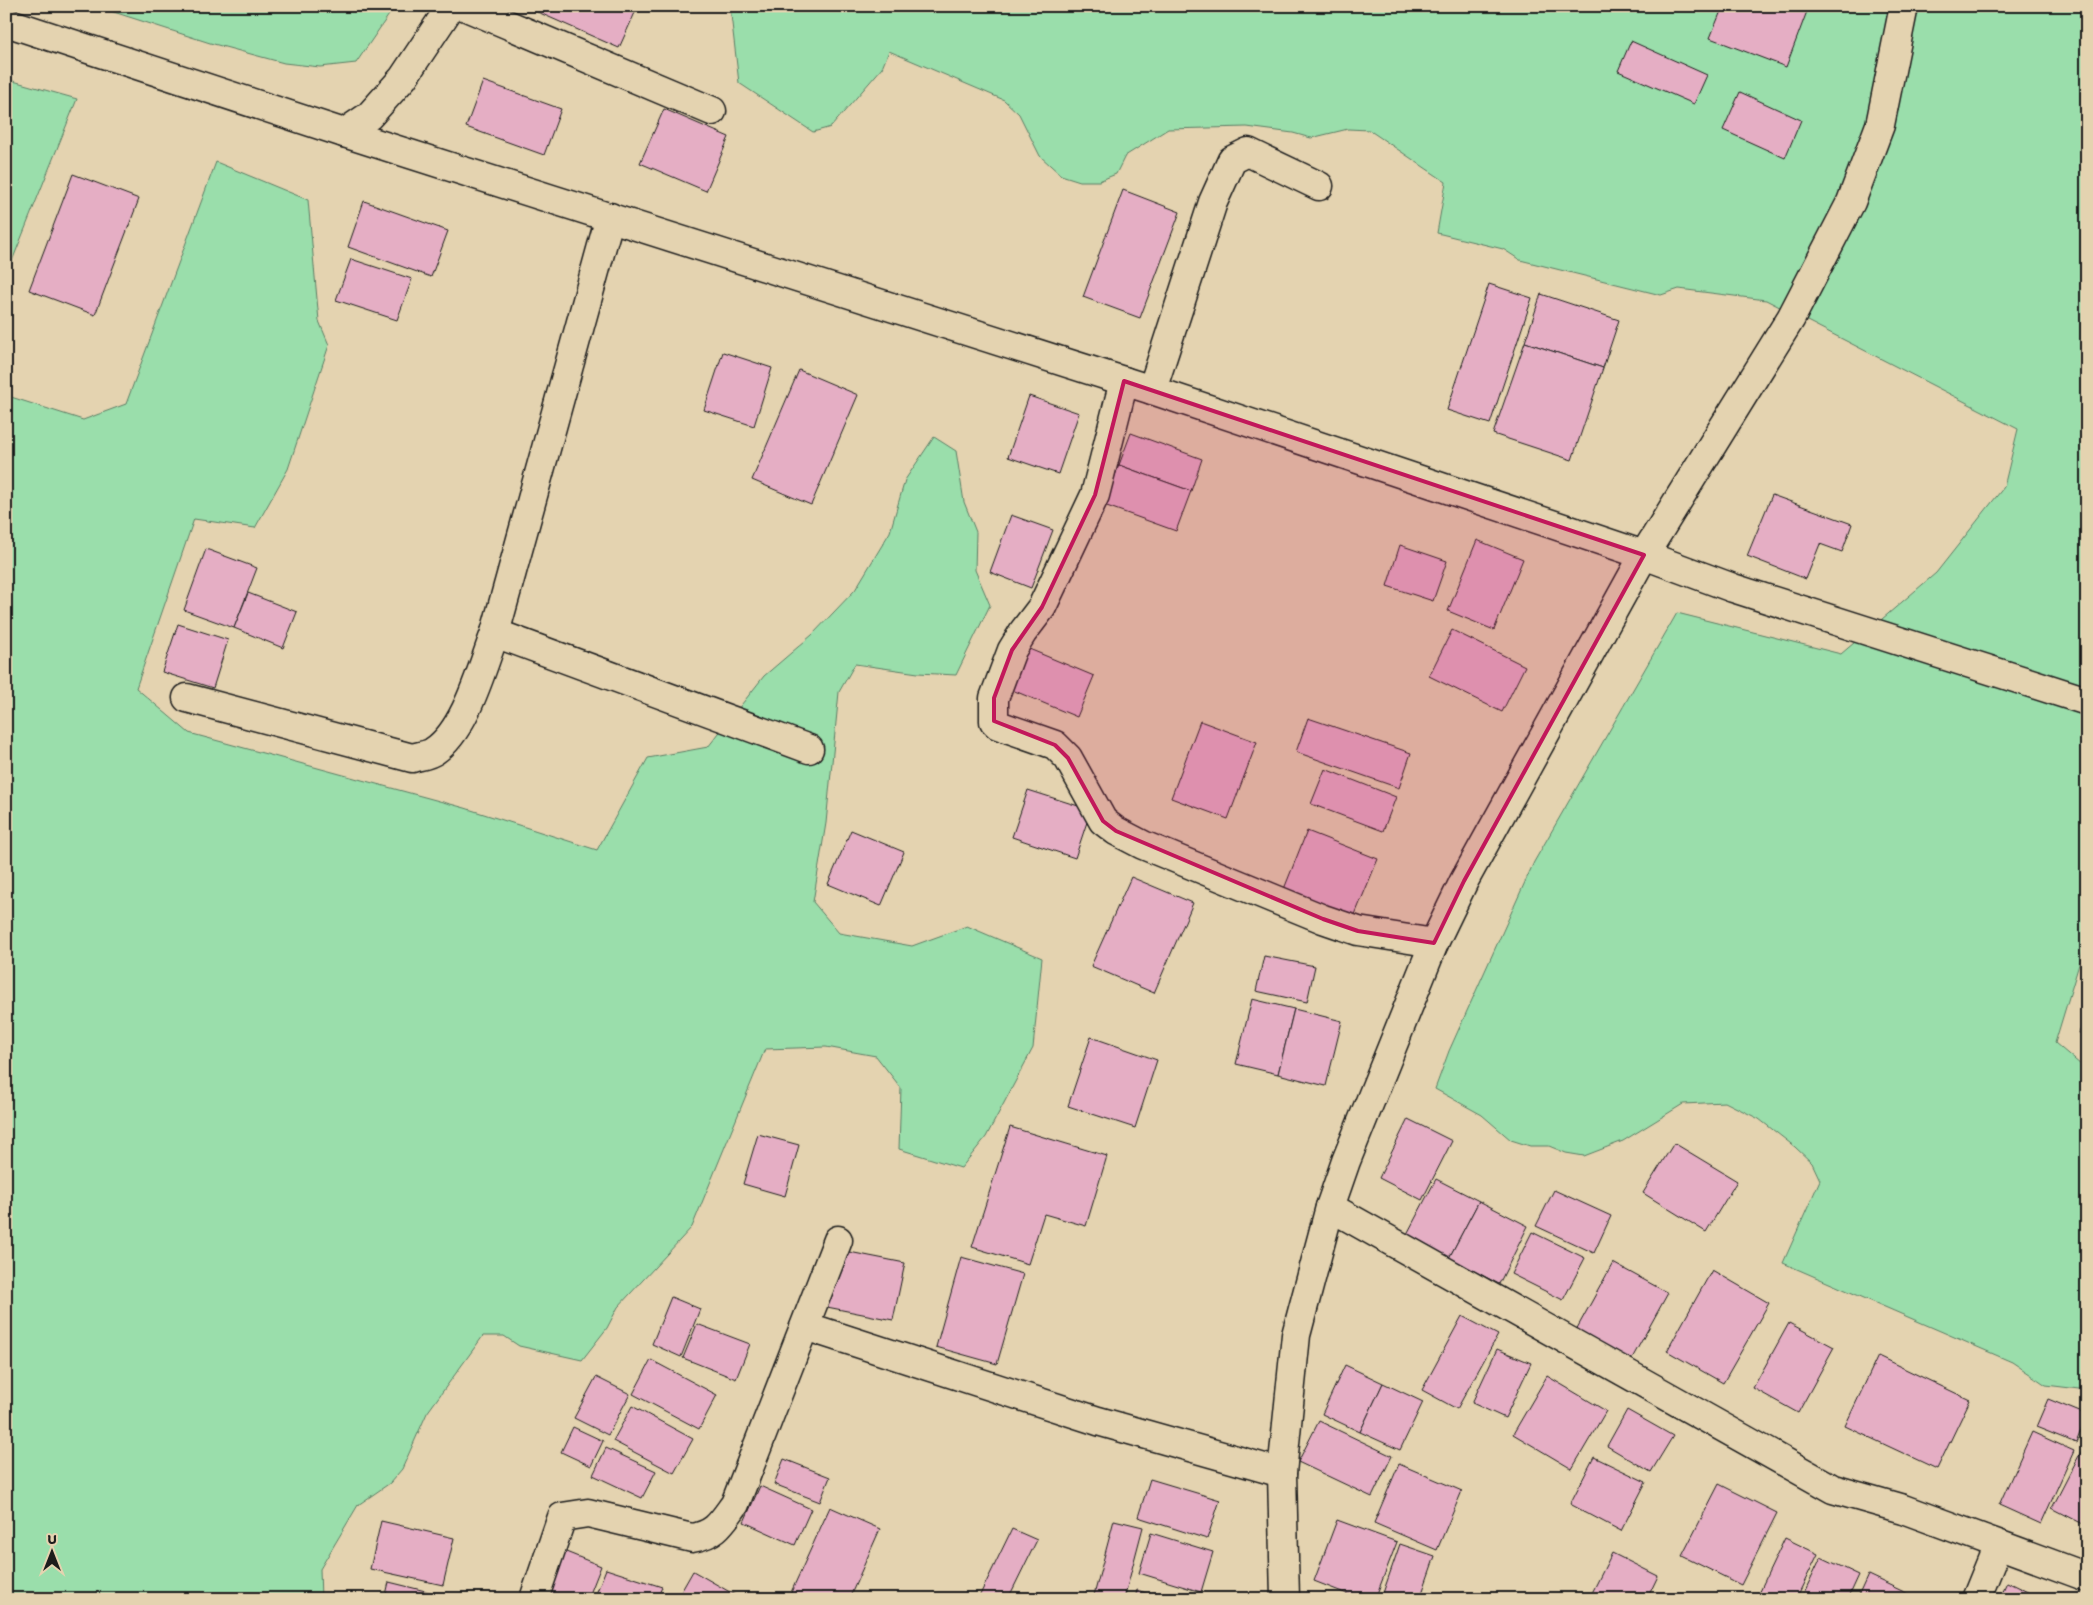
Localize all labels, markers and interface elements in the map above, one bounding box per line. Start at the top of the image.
north arrow [28,1528,78,1578]
text: U [47,1530,57,1548]

